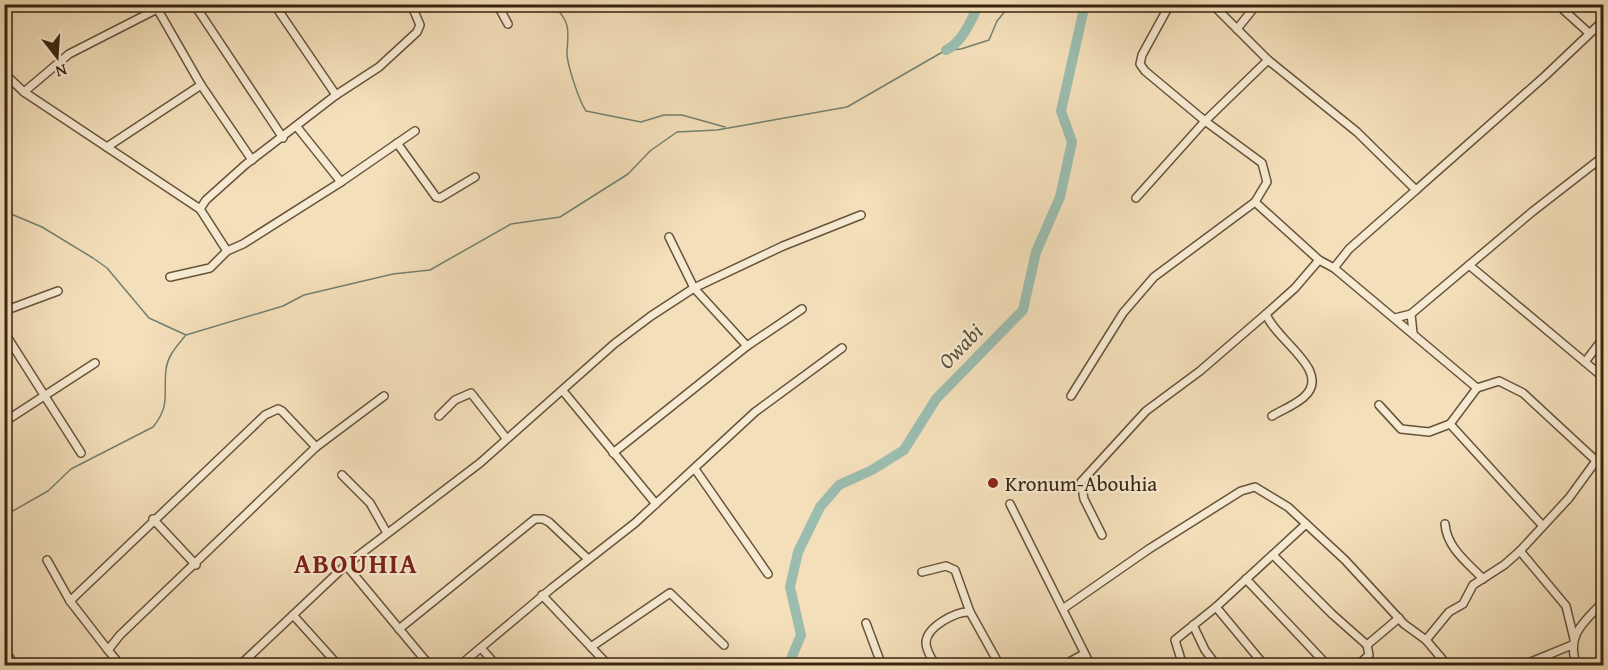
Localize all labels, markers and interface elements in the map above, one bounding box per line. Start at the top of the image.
north arrow [27,27,87,87]
text: N [52,58,70,84]
water label: Owabi [930,316,990,376]
place label: Kronum-Abouhia [1005,468,1157,499]
marker: Kronum-Abouhia [986,476,1000,490]
district label: ABOUHIA [294,543,418,583]

